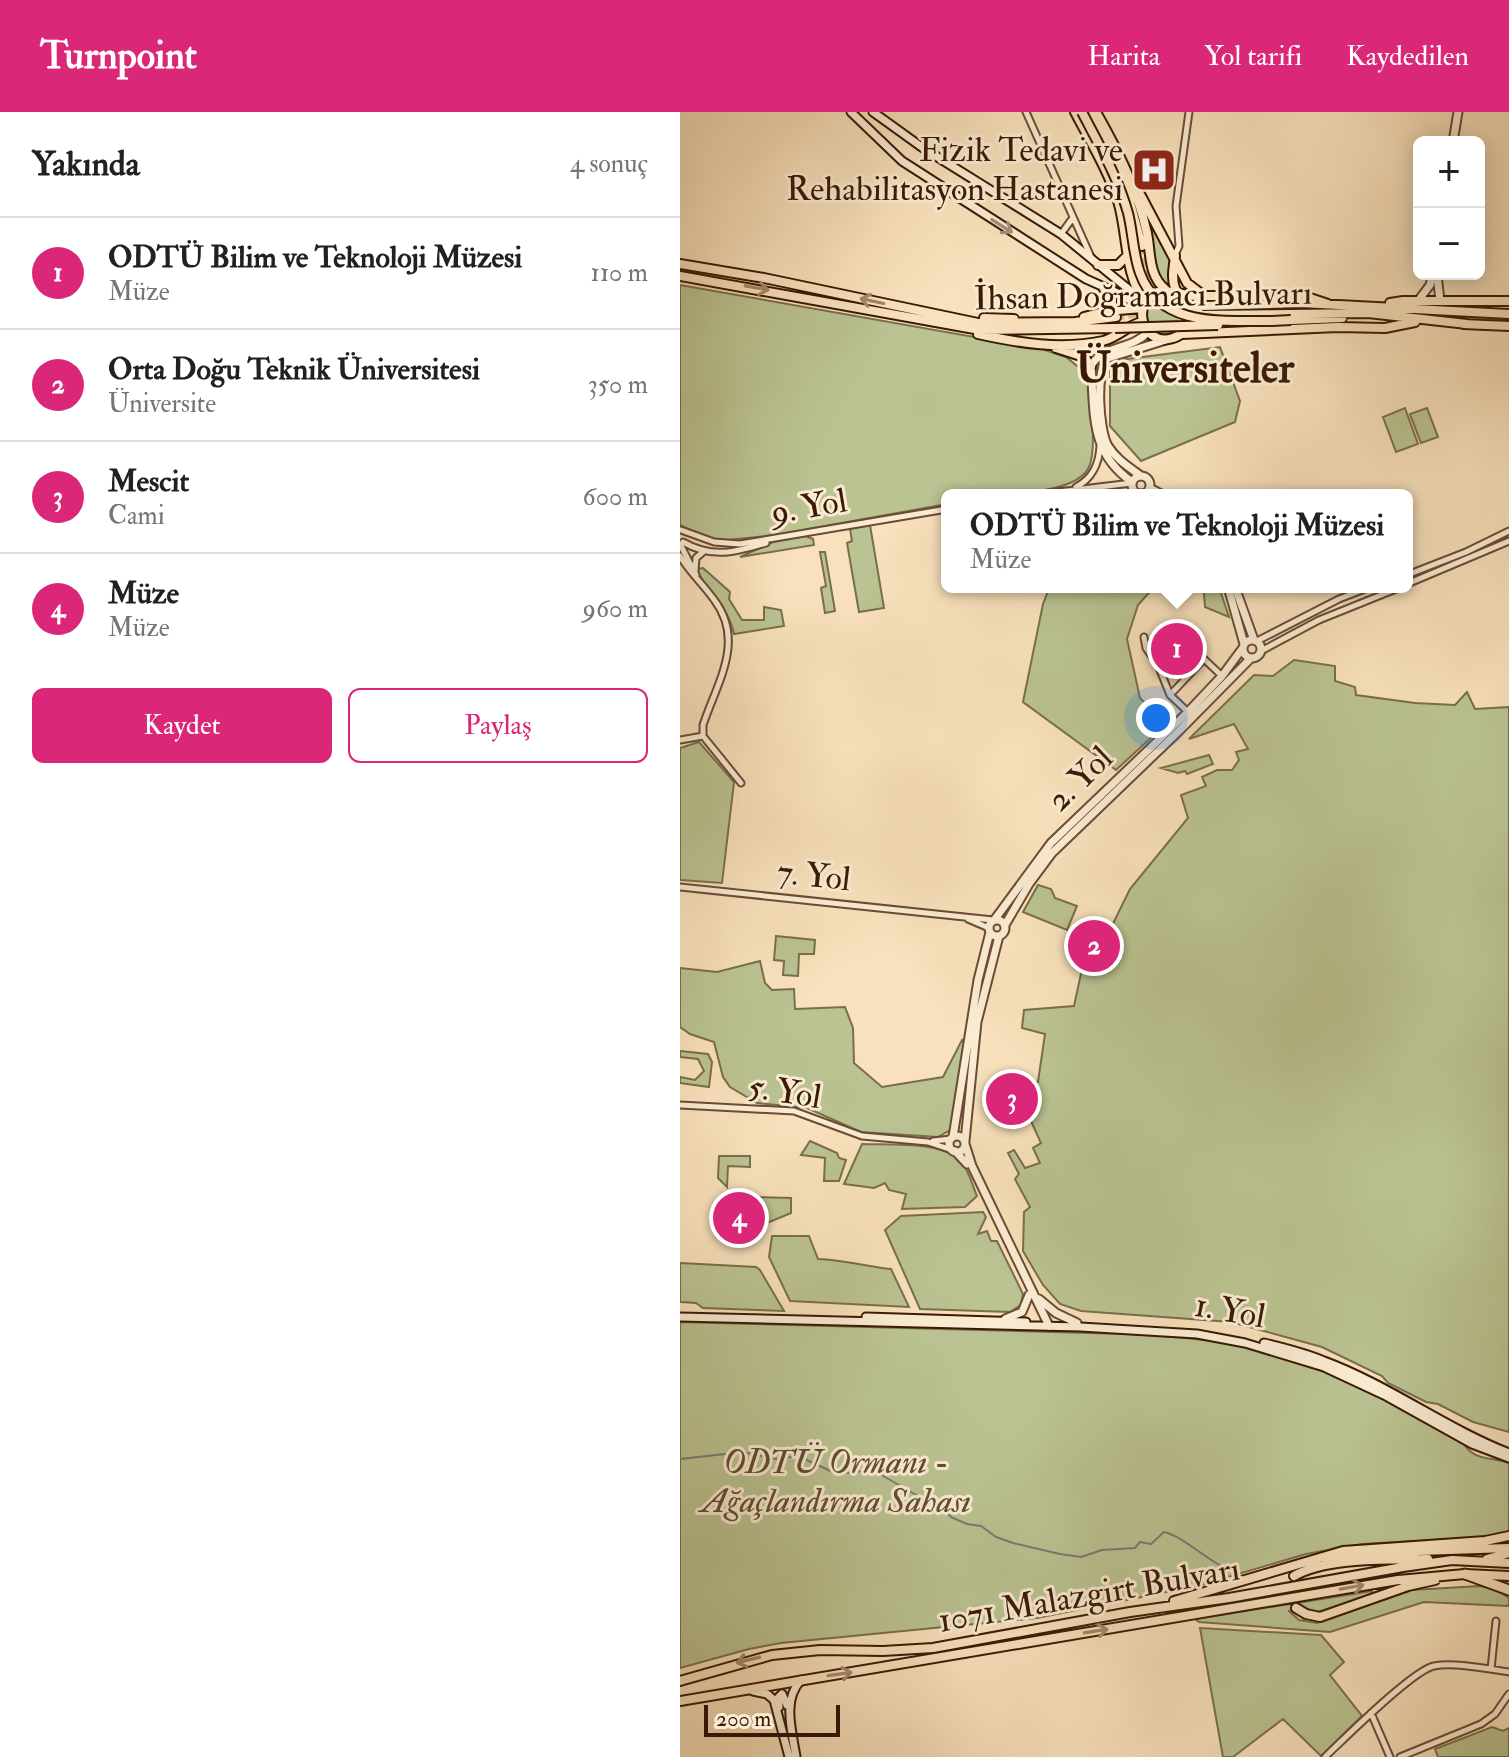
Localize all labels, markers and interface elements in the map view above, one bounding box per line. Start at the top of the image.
text: Turnpoint [40,32,197,80]
text: Harita [1087,39,1160,74]
text: Yol tarifi [1204,39,1302,74]
text: Kaydedilen [1346,39,1469,74]
place label: Fizik Tedavi ve Rehabilitasyon Hastanesi [786,129,1123,211]
map controls [1413,136,1485,280]
button: + [1413,136,1485,208]
text: Yakında [32,143,140,186]
hospital icon: Fizik Tedavi ve Rehabilitasyon Hastanesi [1130,146,1178,194]
text: 4 sonuç [570,148,648,180]
button: − [1413,208,1485,280]
one-way arrow [990,218,1013,234]
text: ODTÜ Bilim ve Teknoloji Müzesi [108,239,522,276]
text: 1 [53,257,63,289]
text: 110 m [591,257,648,289]
street label: İhsan Doğramacı Bulvarı [974,272,1312,320]
text: Müze [108,276,170,308]
one-way arrow [744,282,769,297]
one-way arrow [860,293,886,308]
district label: Üniversiteler [1076,342,1296,395]
text: Orta Doğu Teknik Üniversitesi [108,351,480,388]
text: 2 [51,369,65,401]
text: 350 m [588,369,648,401]
text: Üniversite [108,388,216,420]
text: Mescit [108,463,189,500]
street label: 9. Yol [765,479,851,535]
text: 3 [53,481,63,513]
text: 600 m [583,481,648,513]
popup [941,489,1413,593]
text: Cami [108,500,165,532]
text: ODTÜ Bilim ve Teknoloji Müzesi [970,507,1384,544]
text: Müze [970,544,1031,576]
text: Müze [108,575,179,612]
text: 4 [51,593,65,625]
text: 960 m [583,593,648,625]
text: Müze [108,612,170,644]
pin: 1 [1151,619,1203,679]
button: Kaydet [32,688,332,763]
button: Paylaş [348,688,648,763]
your location [1136,698,1176,738]
street label: 2. Yol [1038,737,1122,821]
street label: 7. Yol [775,851,853,901]
pin: 2 [1068,916,1120,976]
street label: 5. Yol [746,1065,825,1119]
pin: 3 [986,1069,1038,1129]
pin: 4 [713,1188,765,1248]
street label: 1. Yol [1191,1284,1269,1338]
park label: ODTÜ Ormanı - Ağaçlandırma Sahası [698,1441,971,1523]
street label: 1071 Malazgirt Bulvarı [935,1547,1243,1643]
one-way arrow [1339,1579,1365,1594]
one-way arrow [1083,1622,1108,1637]
one-way arrow [736,1653,762,1668]
one-way arrow [827,1666,852,1681]
scale bar [704,1701,840,1737]
text: 200 m [716,1705,771,1733]

